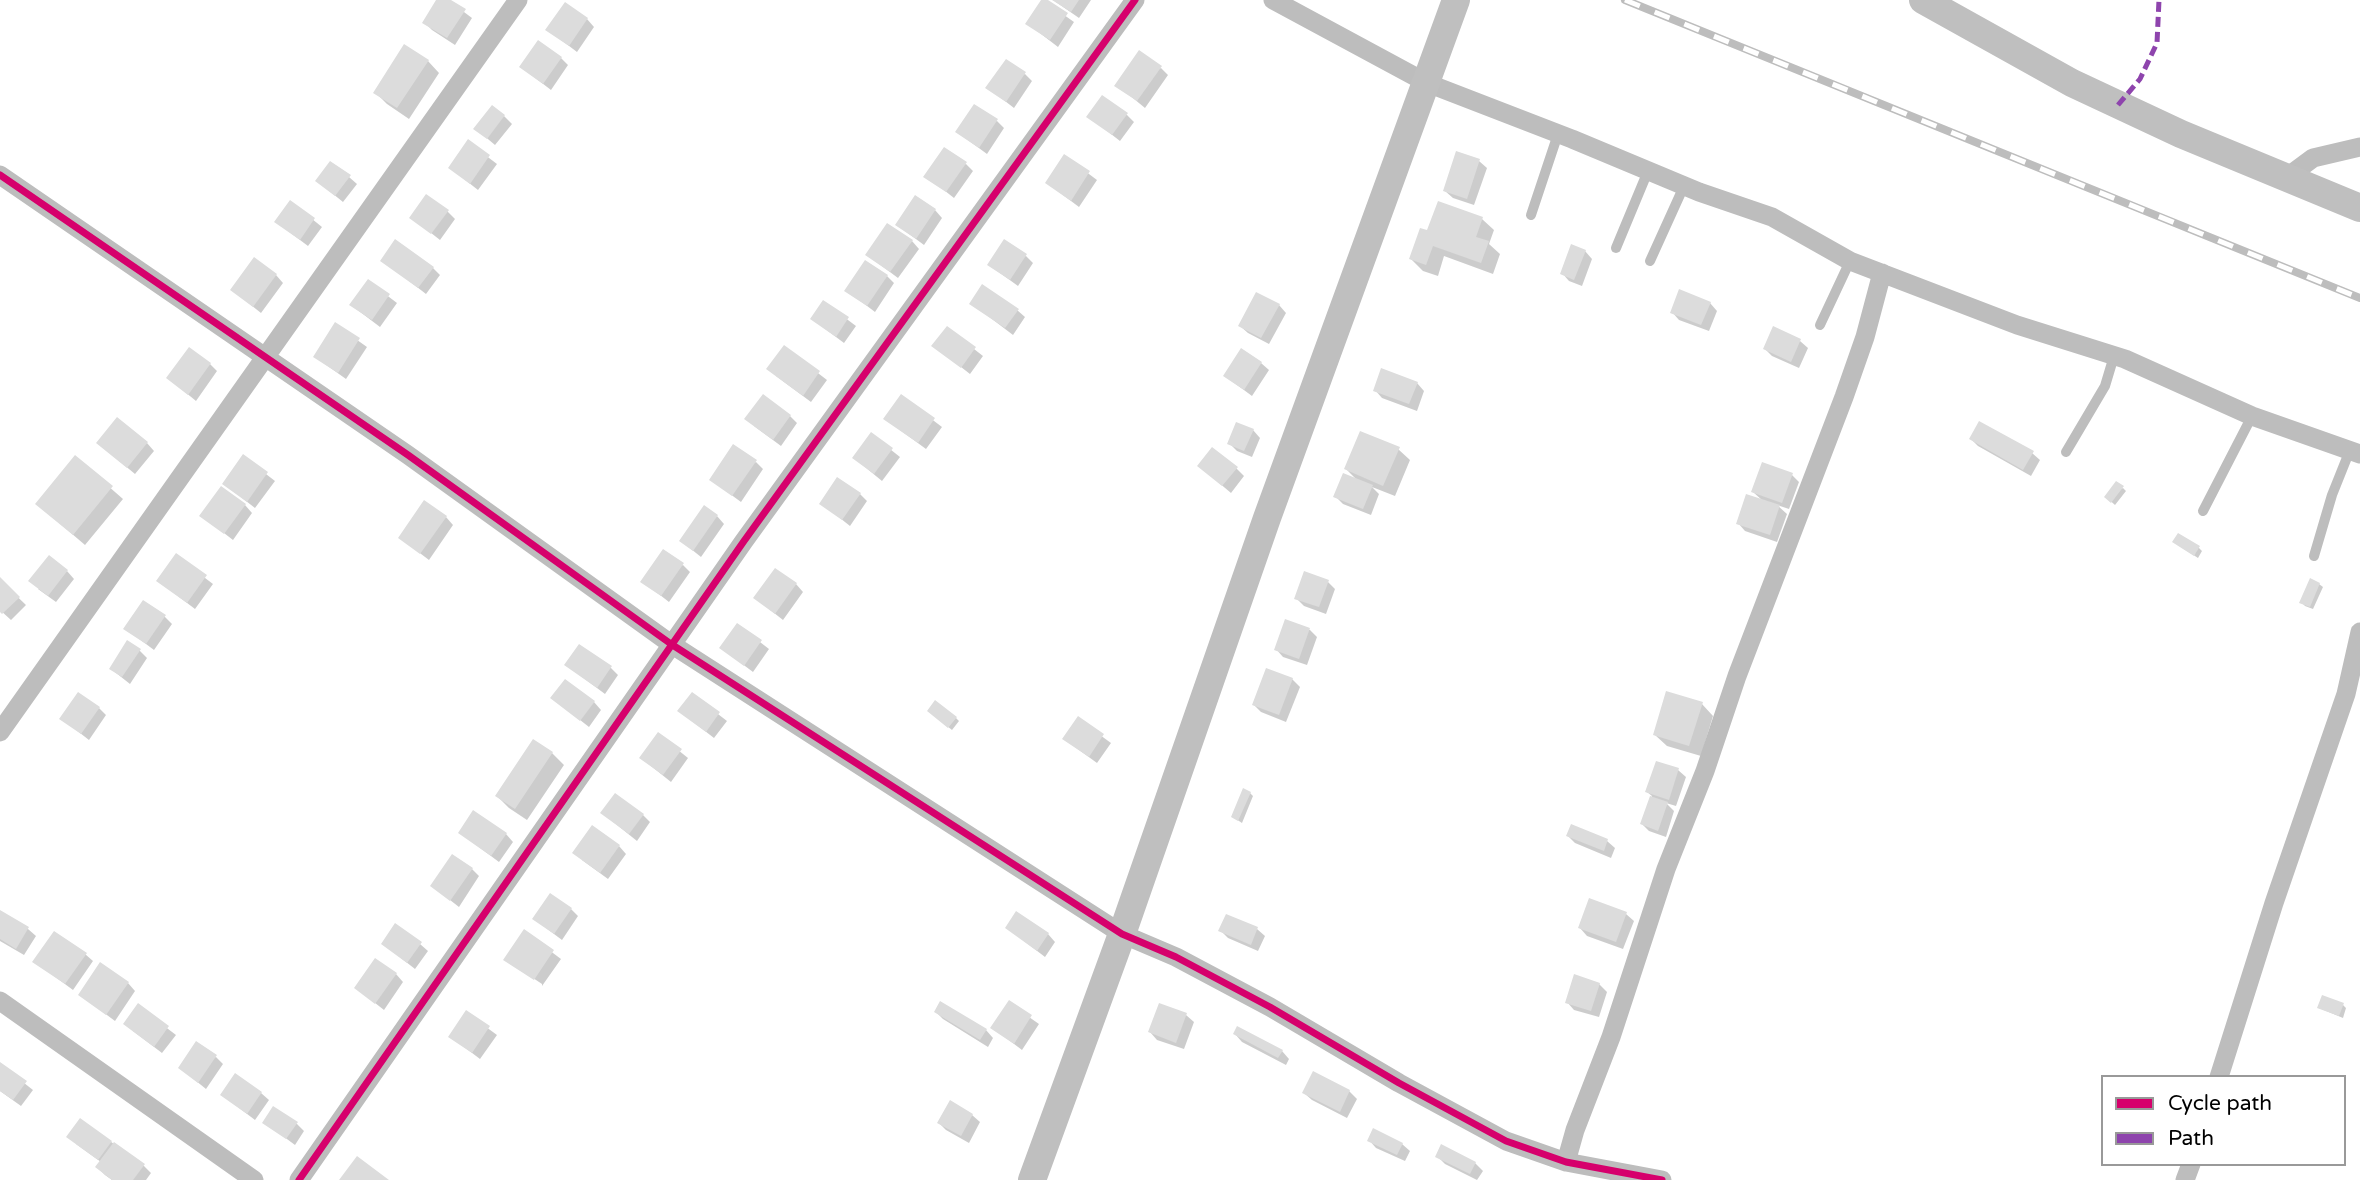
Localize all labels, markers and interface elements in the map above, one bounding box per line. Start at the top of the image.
legend [2101,1075,2346,1166]
text: Cycle path [2168,1091,2272,1116]
text: Path [2168,1126,2214,1151]

